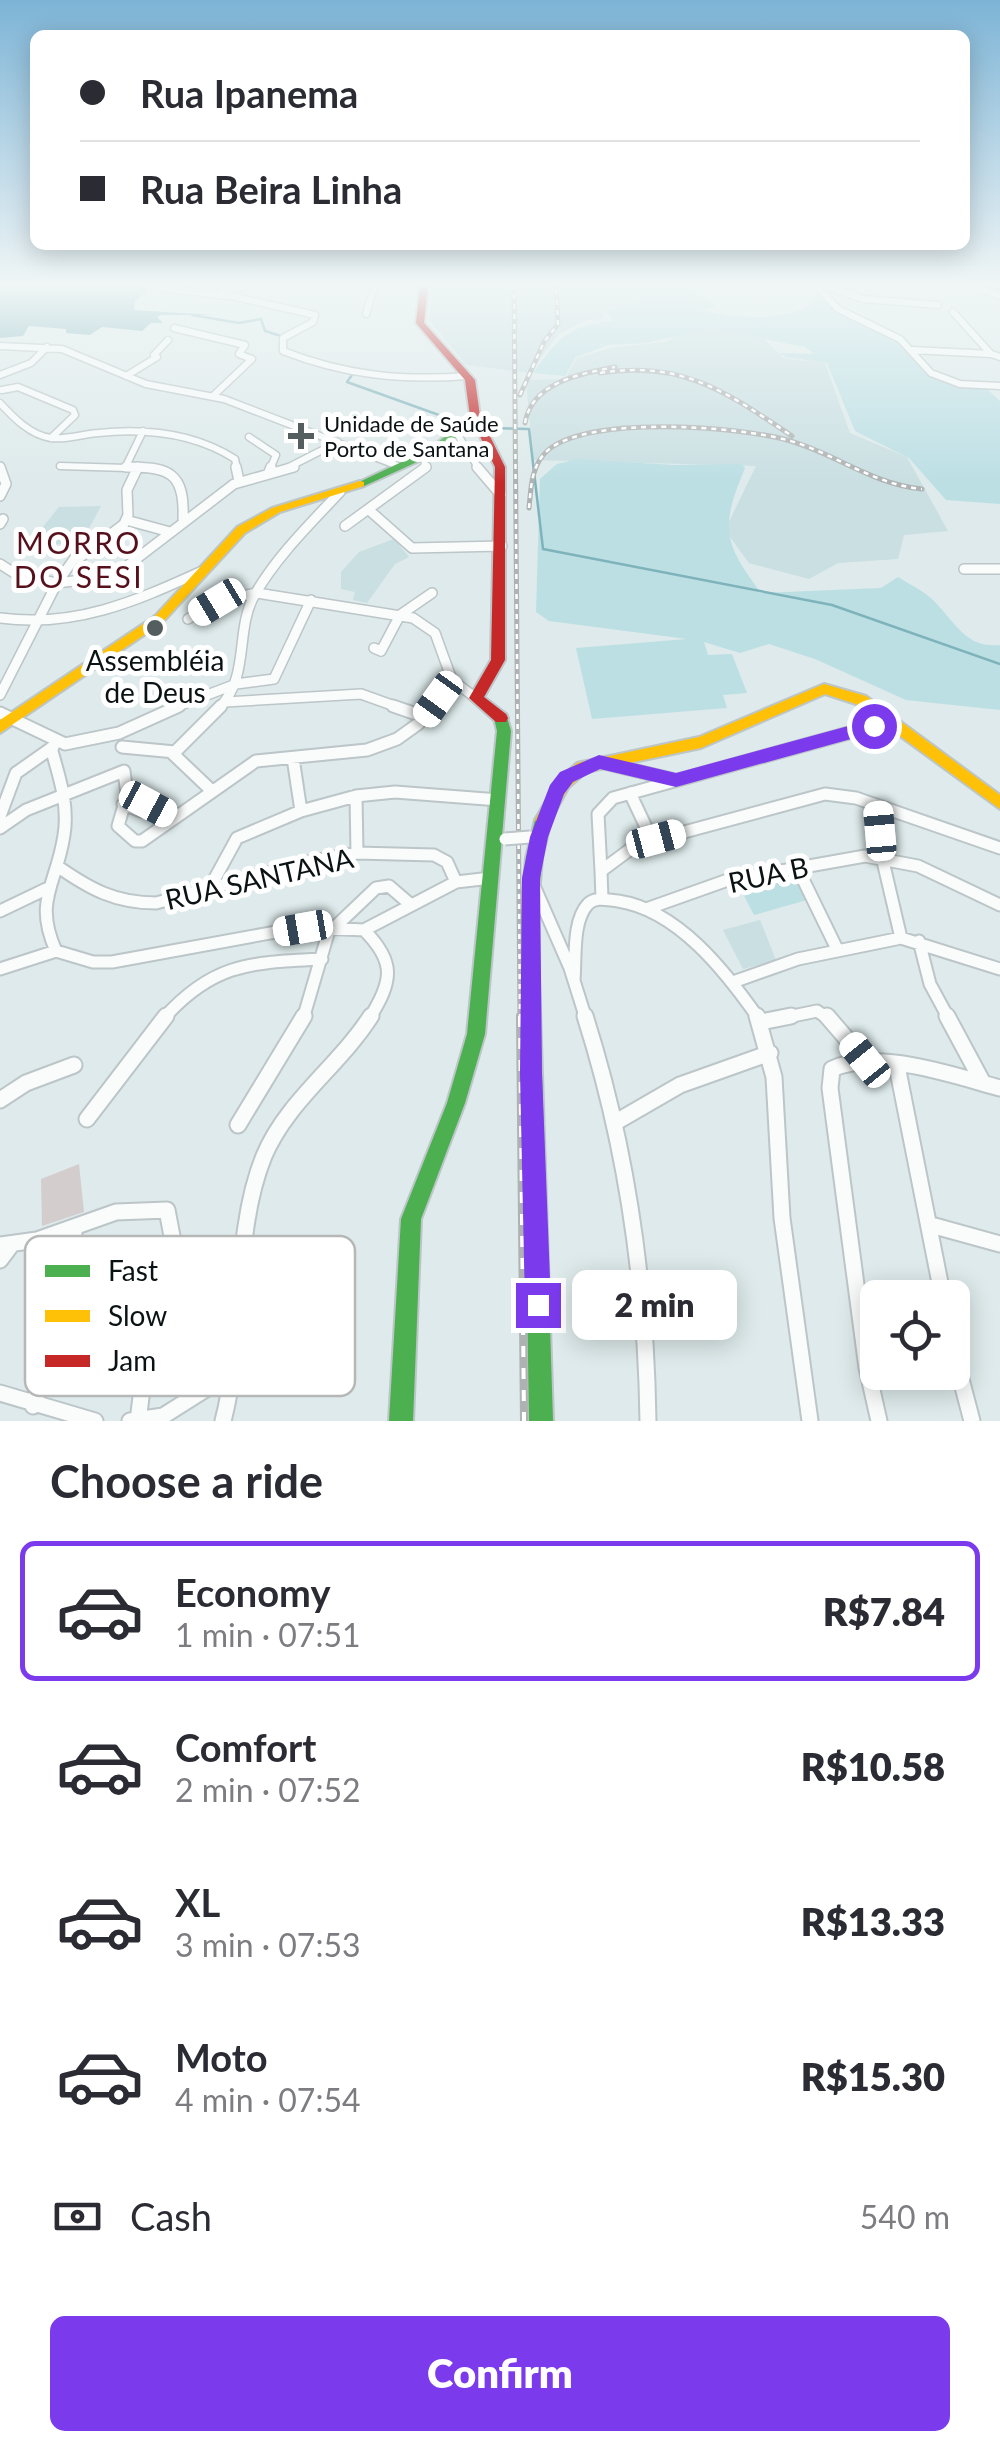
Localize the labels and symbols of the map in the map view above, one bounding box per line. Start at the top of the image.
place label: Unidade de Saúde Porto de Santana [324,410,499,462]
marker: Unidade de Saúde Porto de Santana [288,423,314,449]
district label: MORRO DO SESI [14,524,144,594]
car [184,574,250,630]
marker: Assembléia de Deus [144,617,166,639]
place label: Assembléia de Deus [86,643,224,709]
car [408,666,468,732]
route start [852,704,897,749]
car [114,777,182,831]
car [862,800,898,862]
car [623,817,689,861]
street label: RUA SANTANA [162,840,356,916]
street label: RUA B [725,849,811,899]
car [271,908,335,948]
car [834,1027,896,1093]
legend [25,1236,355,1396]
text: Fast [108,1253,158,1287]
callout: 2 min [573,1270,738,1340]
route end [516,1283,561,1328]
text: Slow [108,1298,167,1332]
text: Jam [108,1343,156,1377]

